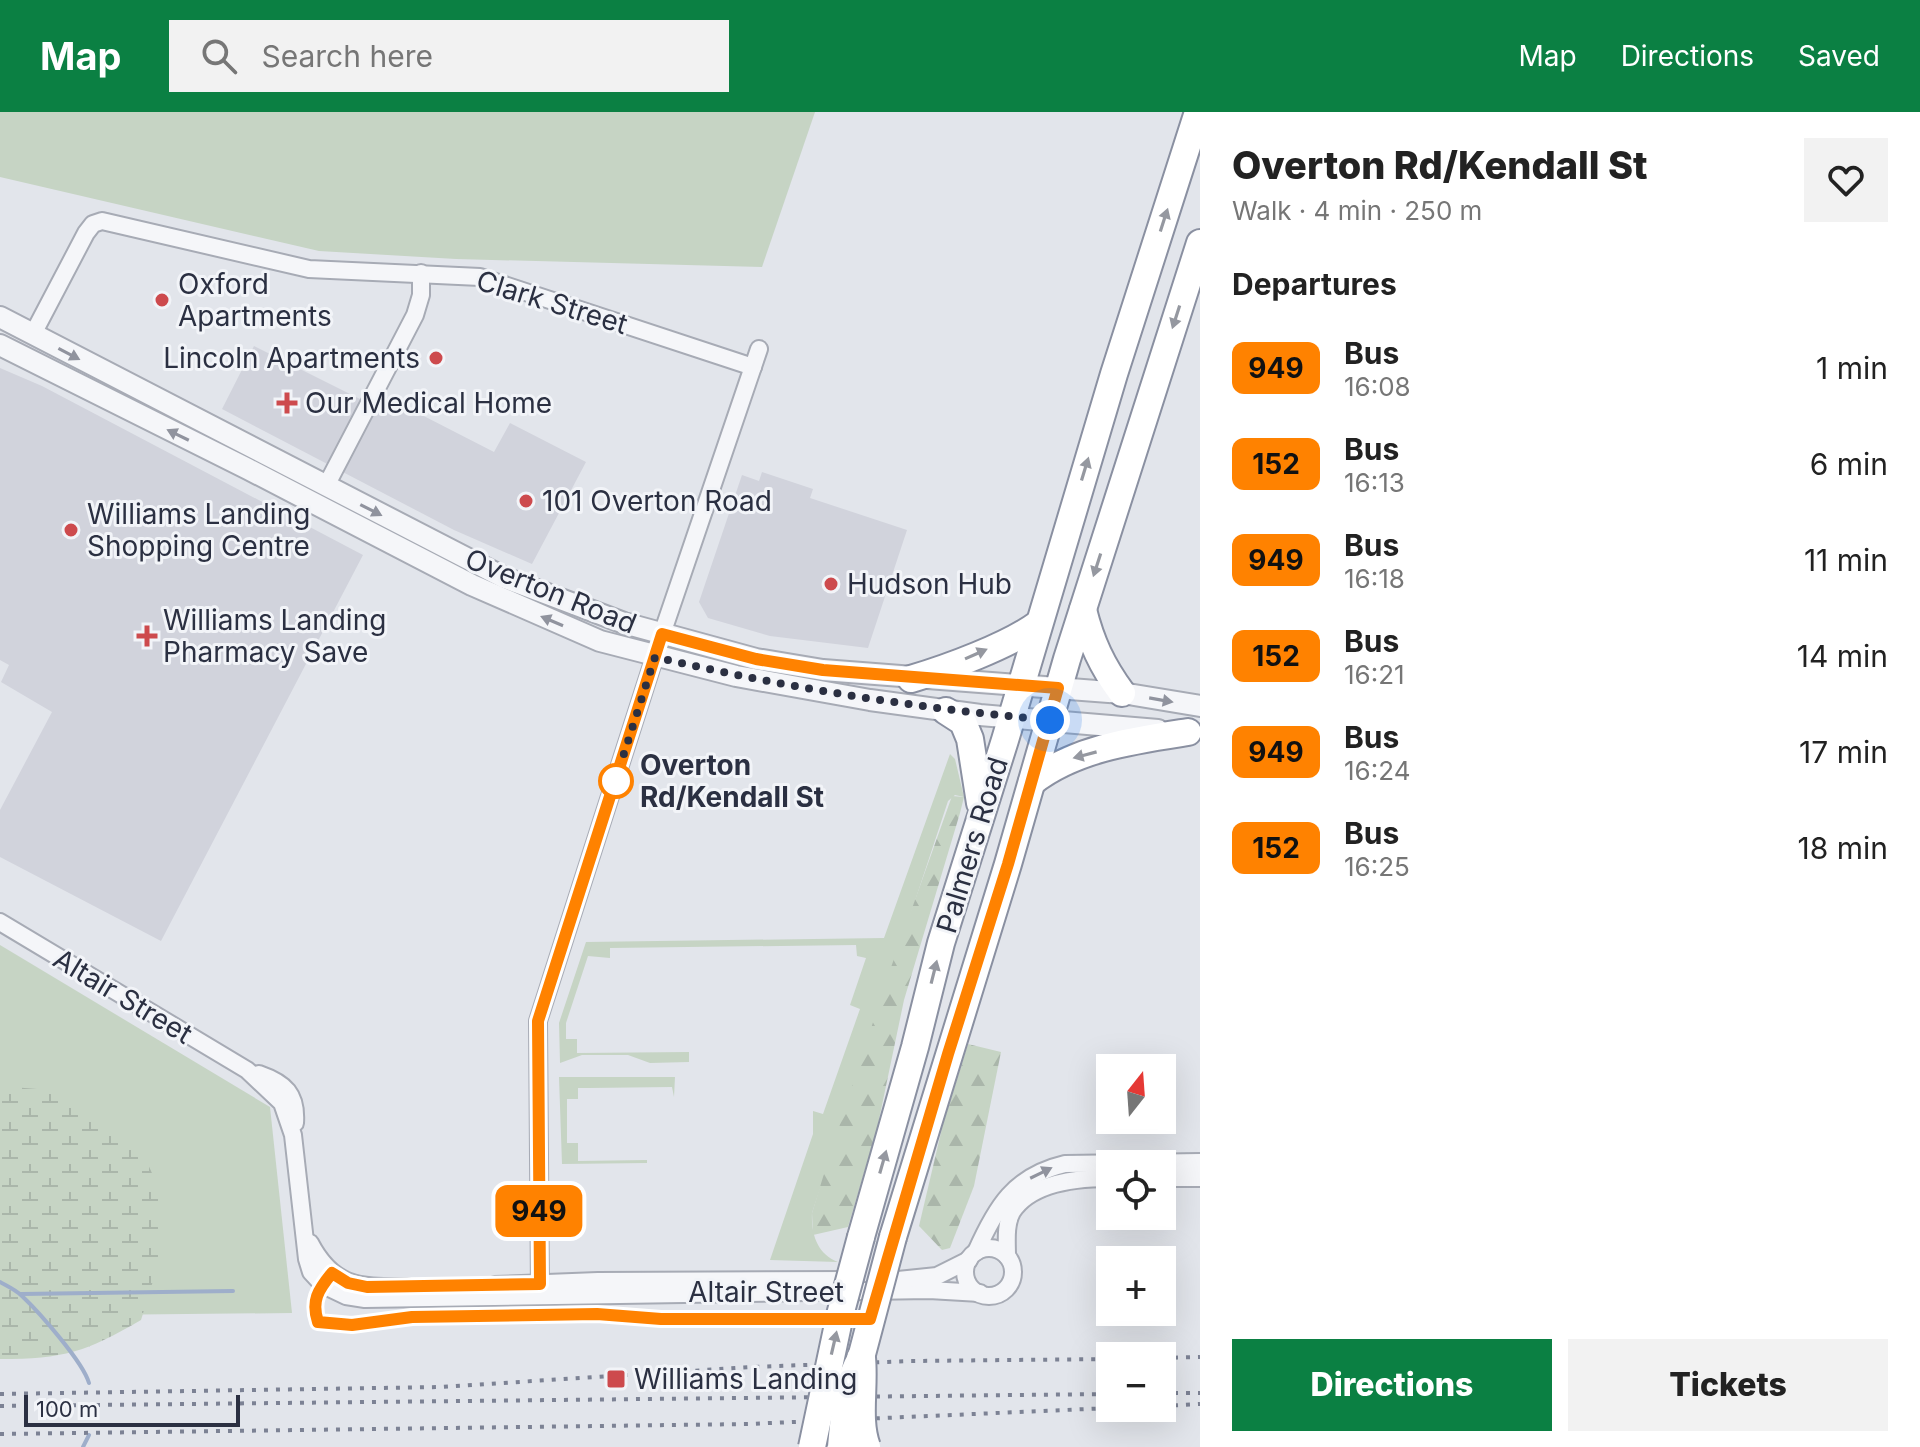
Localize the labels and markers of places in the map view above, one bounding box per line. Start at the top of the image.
place label: Oxford Apartments [178,267,332,333]
marker: Oxford Apartments [153,291,171,309]
place label: Lincoln Apartments [163,341,420,375]
marker: Lincoln Apartments [427,349,445,367]
place label: Our Medical Home [305,386,552,420]
marker: Our Medical Home [276,392,298,414]
place label: 101 Overton Road [542,484,772,518]
marker: 101 Overton Road [517,492,535,510]
place label: Williams Landing Shopping Centre [87,497,310,563]
marker: Williams Landing Shopping Centre [62,521,80,539]
place label: Hudson Hub [847,567,1012,601]
marker: Hudson Hub [822,575,840,593]
place label: Williams Landing Pharmacy Save [163,603,386,669]
marker: Williams Landing Pharmacy Save [138,627,156,645]
place label: Overton Rd/Kendall St [640,748,824,814]
marker: Overton Rd/Kendall St [599,764,633,798]
place label: Williams Landing [634,1362,857,1396]
marker: Williams Landing [605,1368,627,1390]

